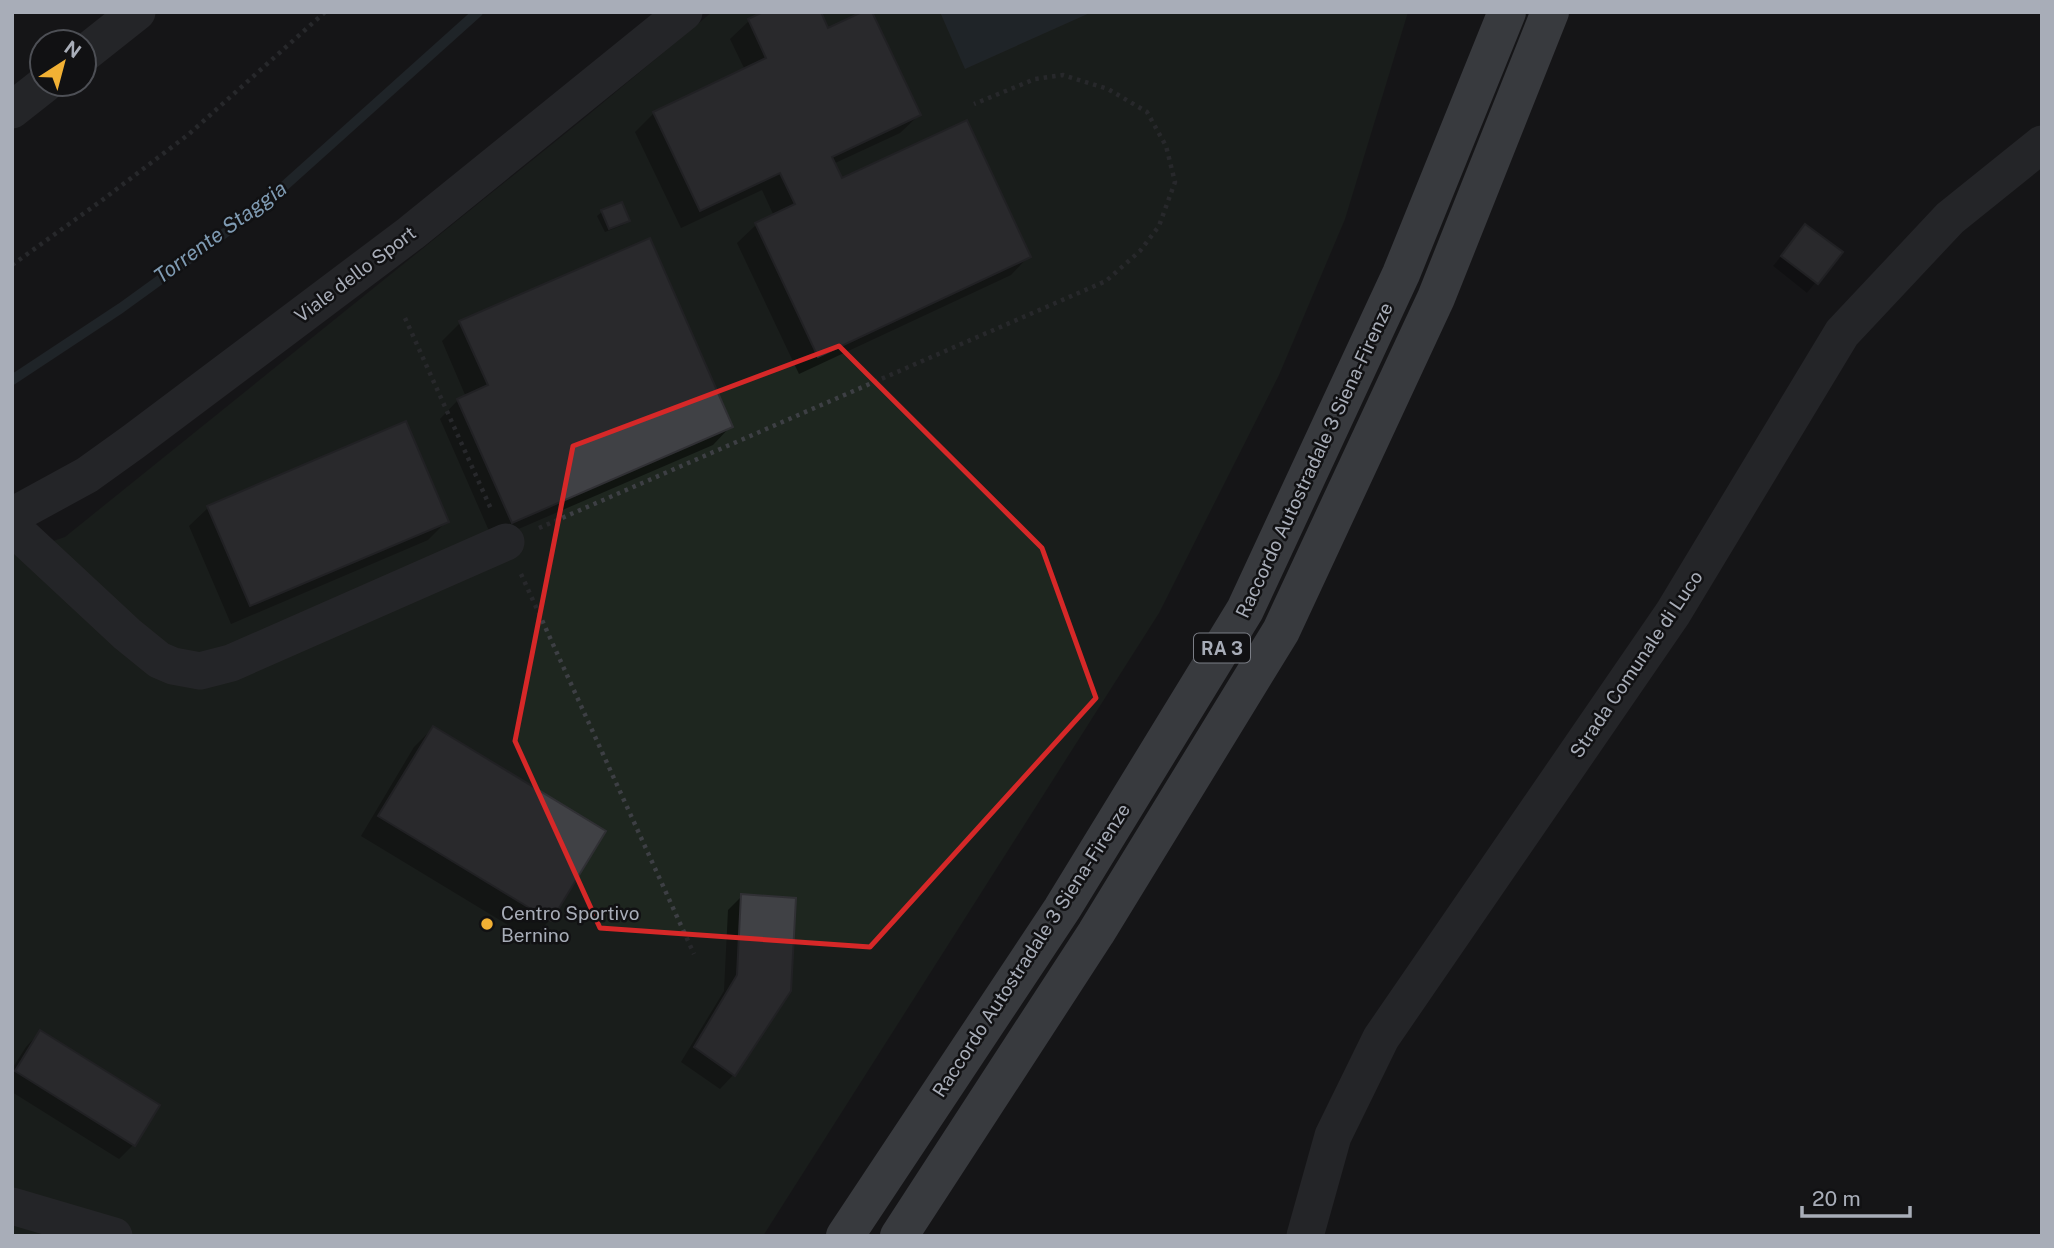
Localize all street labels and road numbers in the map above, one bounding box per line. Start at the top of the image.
street label: Viale dello Sport [290,221,420,327]
street label: Raccordo Autostradale 3 Siena-Firenze [1231,299,1397,621]
street label: Strada Comunale di Luco [1565,566,1707,762]
road number: RA 3 [1194,634,1250,662]
street label: Raccordo Autostradale 3 Siena-Firenze [928,799,1134,1101]

